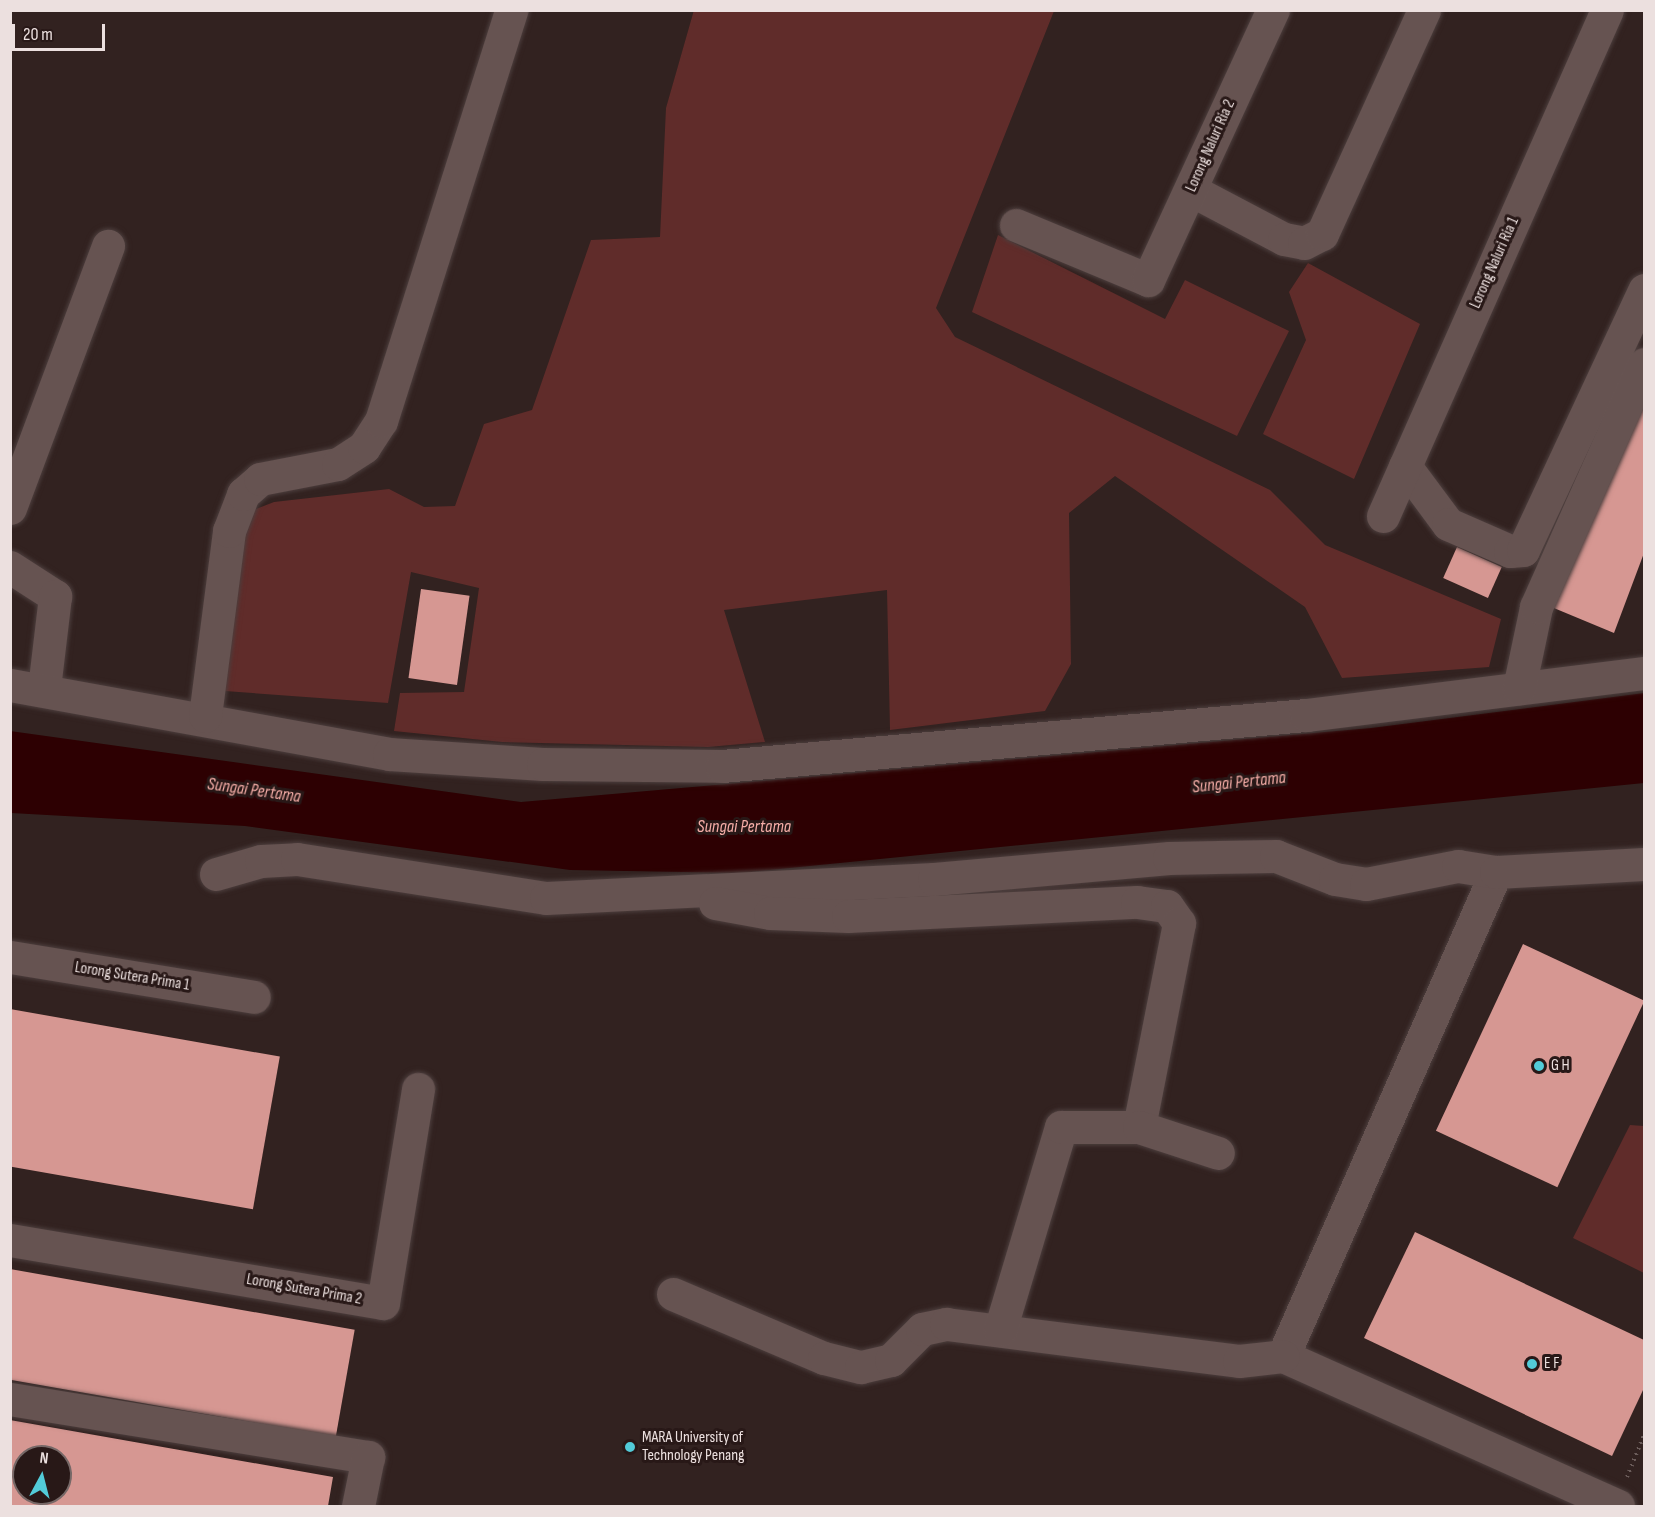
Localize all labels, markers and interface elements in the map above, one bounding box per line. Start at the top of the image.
scale bar [15,12,108,50]
text: 20 m [23,24,53,45]
street label: Lorong Naluri Ria 2 [1182,97,1240,195]
street label: Lorong Naluri Ria 1 [1466,214,1524,312]
water label: Sungai Pertama [1191,767,1287,799]
water label: Sungai Pertama [206,774,302,808]
water label: Sungai Pertama [697,816,791,838]
street label: Lorong Sutera Prima 1 [73,958,191,996]
place label: G H [1551,1056,1570,1076]
marker: G H [1532,1059,1546,1073]
street label: Lorong Sutera Prima 2 [245,1270,363,1310]
place label: E F [1544,1354,1559,1374]
marker: E F [1525,1357,1539,1371]
place label: MARA University of Technology Penang [642,1428,744,1466]
marker: MARA University of Technology Penang [623,1440,637,1454]
north arrow [12,1445,72,1505]
text: N [39,1449,49,1469]

